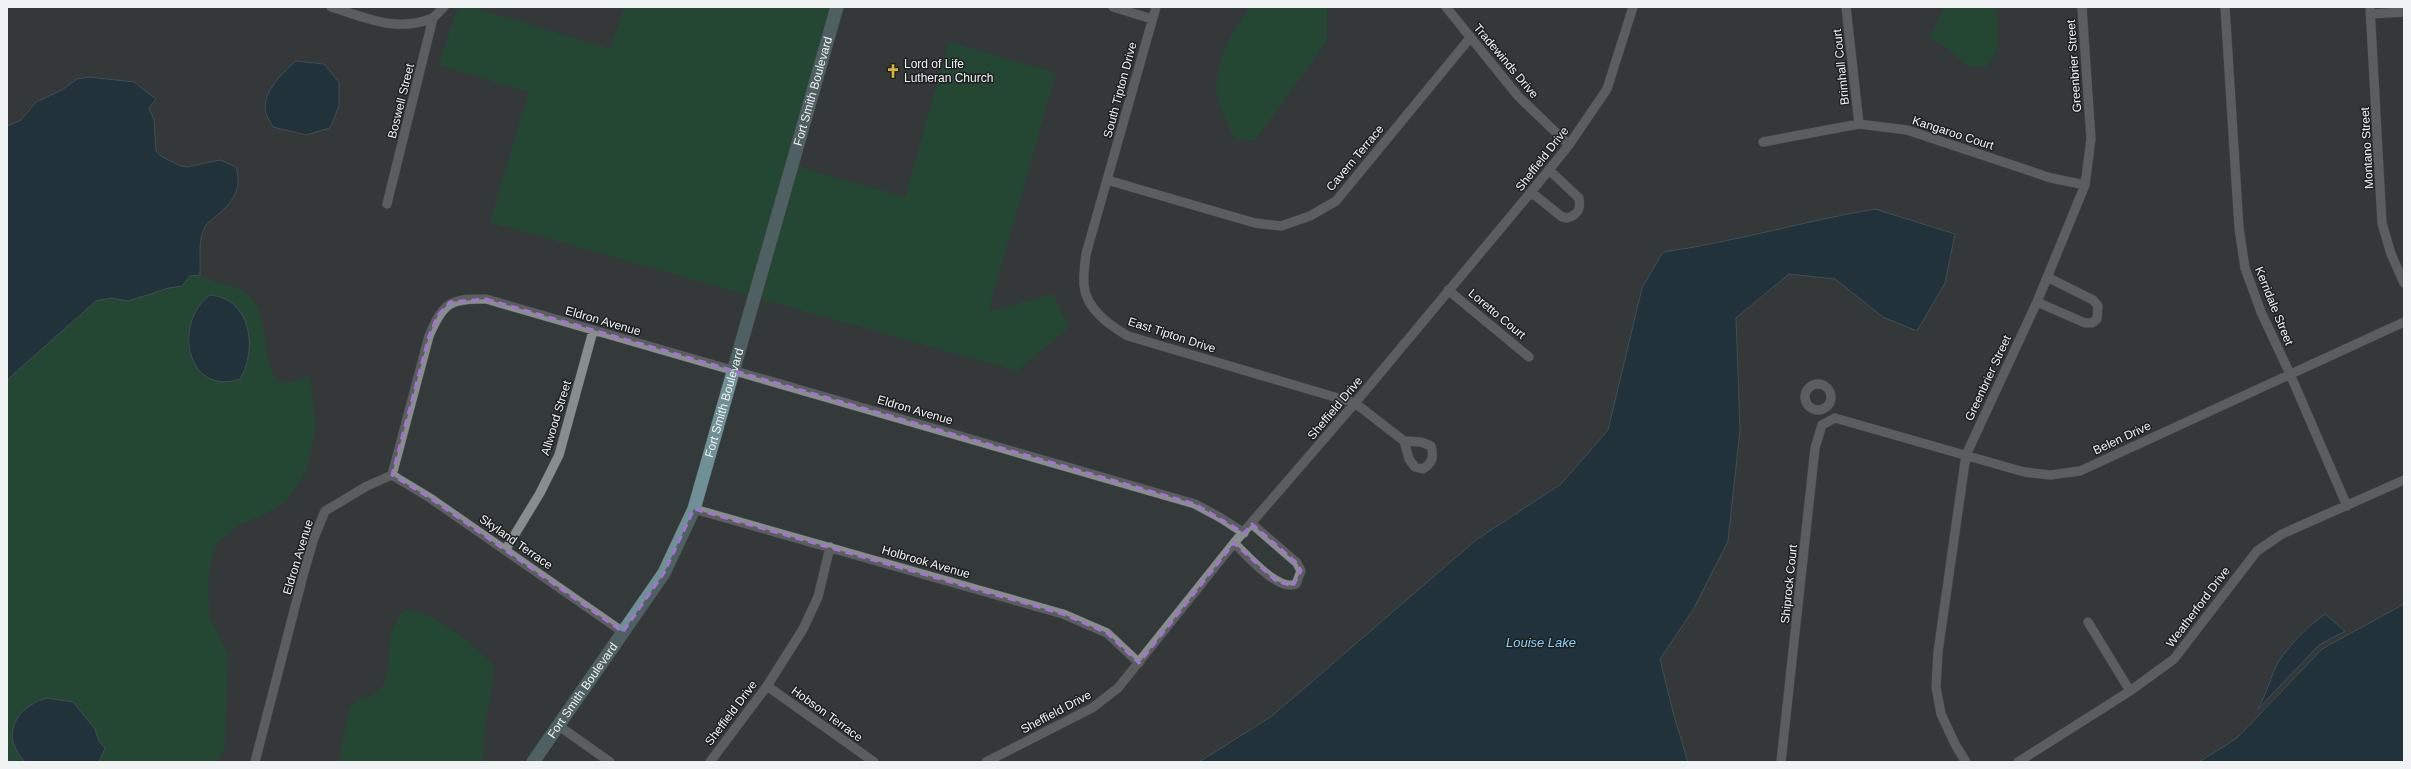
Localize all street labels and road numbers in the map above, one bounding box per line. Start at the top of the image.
street label: Greenbrier Street [2064,19,2084,113]
street label: Tradewinds Drive [1471,21,1541,101]
street label: Brimhall Court [1830,28,1852,106]
street label: Fort Smith Boulevard [791,35,835,147]
street label: South Tipton Drive [1100,40,1140,139]
street label: Boswell Street [385,61,417,140]
street label: Montano Street [2358,106,2376,189]
street label: Kangaroo Court [1911,113,1996,153]
street label: Cavern Terrace [1323,122,1387,194]
street label: Sheffield Drive [1513,124,1572,194]
street label: Kerridale Street [2252,265,2296,348]
street label: Loretto Court [1466,286,1529,342]
street label: Eldron Avenue [564,304,643,339]
street label: East Tipton Drive [1126,314,1218,356]
street label: Greenbrier Street [1962,332,2014,423]
street label: Fort Smith Boulevard [702,347,746,459]
street label: Sheffield Drive [1305,373,1366,442]
street label: Allwood Street [538,378,574,457]
street label: Eldron Avenue [876,393,955,428]
street label: Belen Drive [2091,418,2153,457]
street label: Skyland Terrace [477,512,555,573]
street label: Eldron Avenue [280,517,316,596]
street label: Holbrook Avenue [880,543,972,581]
street label: Shiprock Court [1778,543,1800,624]
street label: Weatherford Drive [2163,564,2233,650]
street label: Fort Smith Boulevard [545,640,620,741]
street label: Sheffield Drive [702,677,760,748]
street label: Hobson Terrace [789,684,866,745]
street label: Sheffield Drive [1018,687,1094,736]

